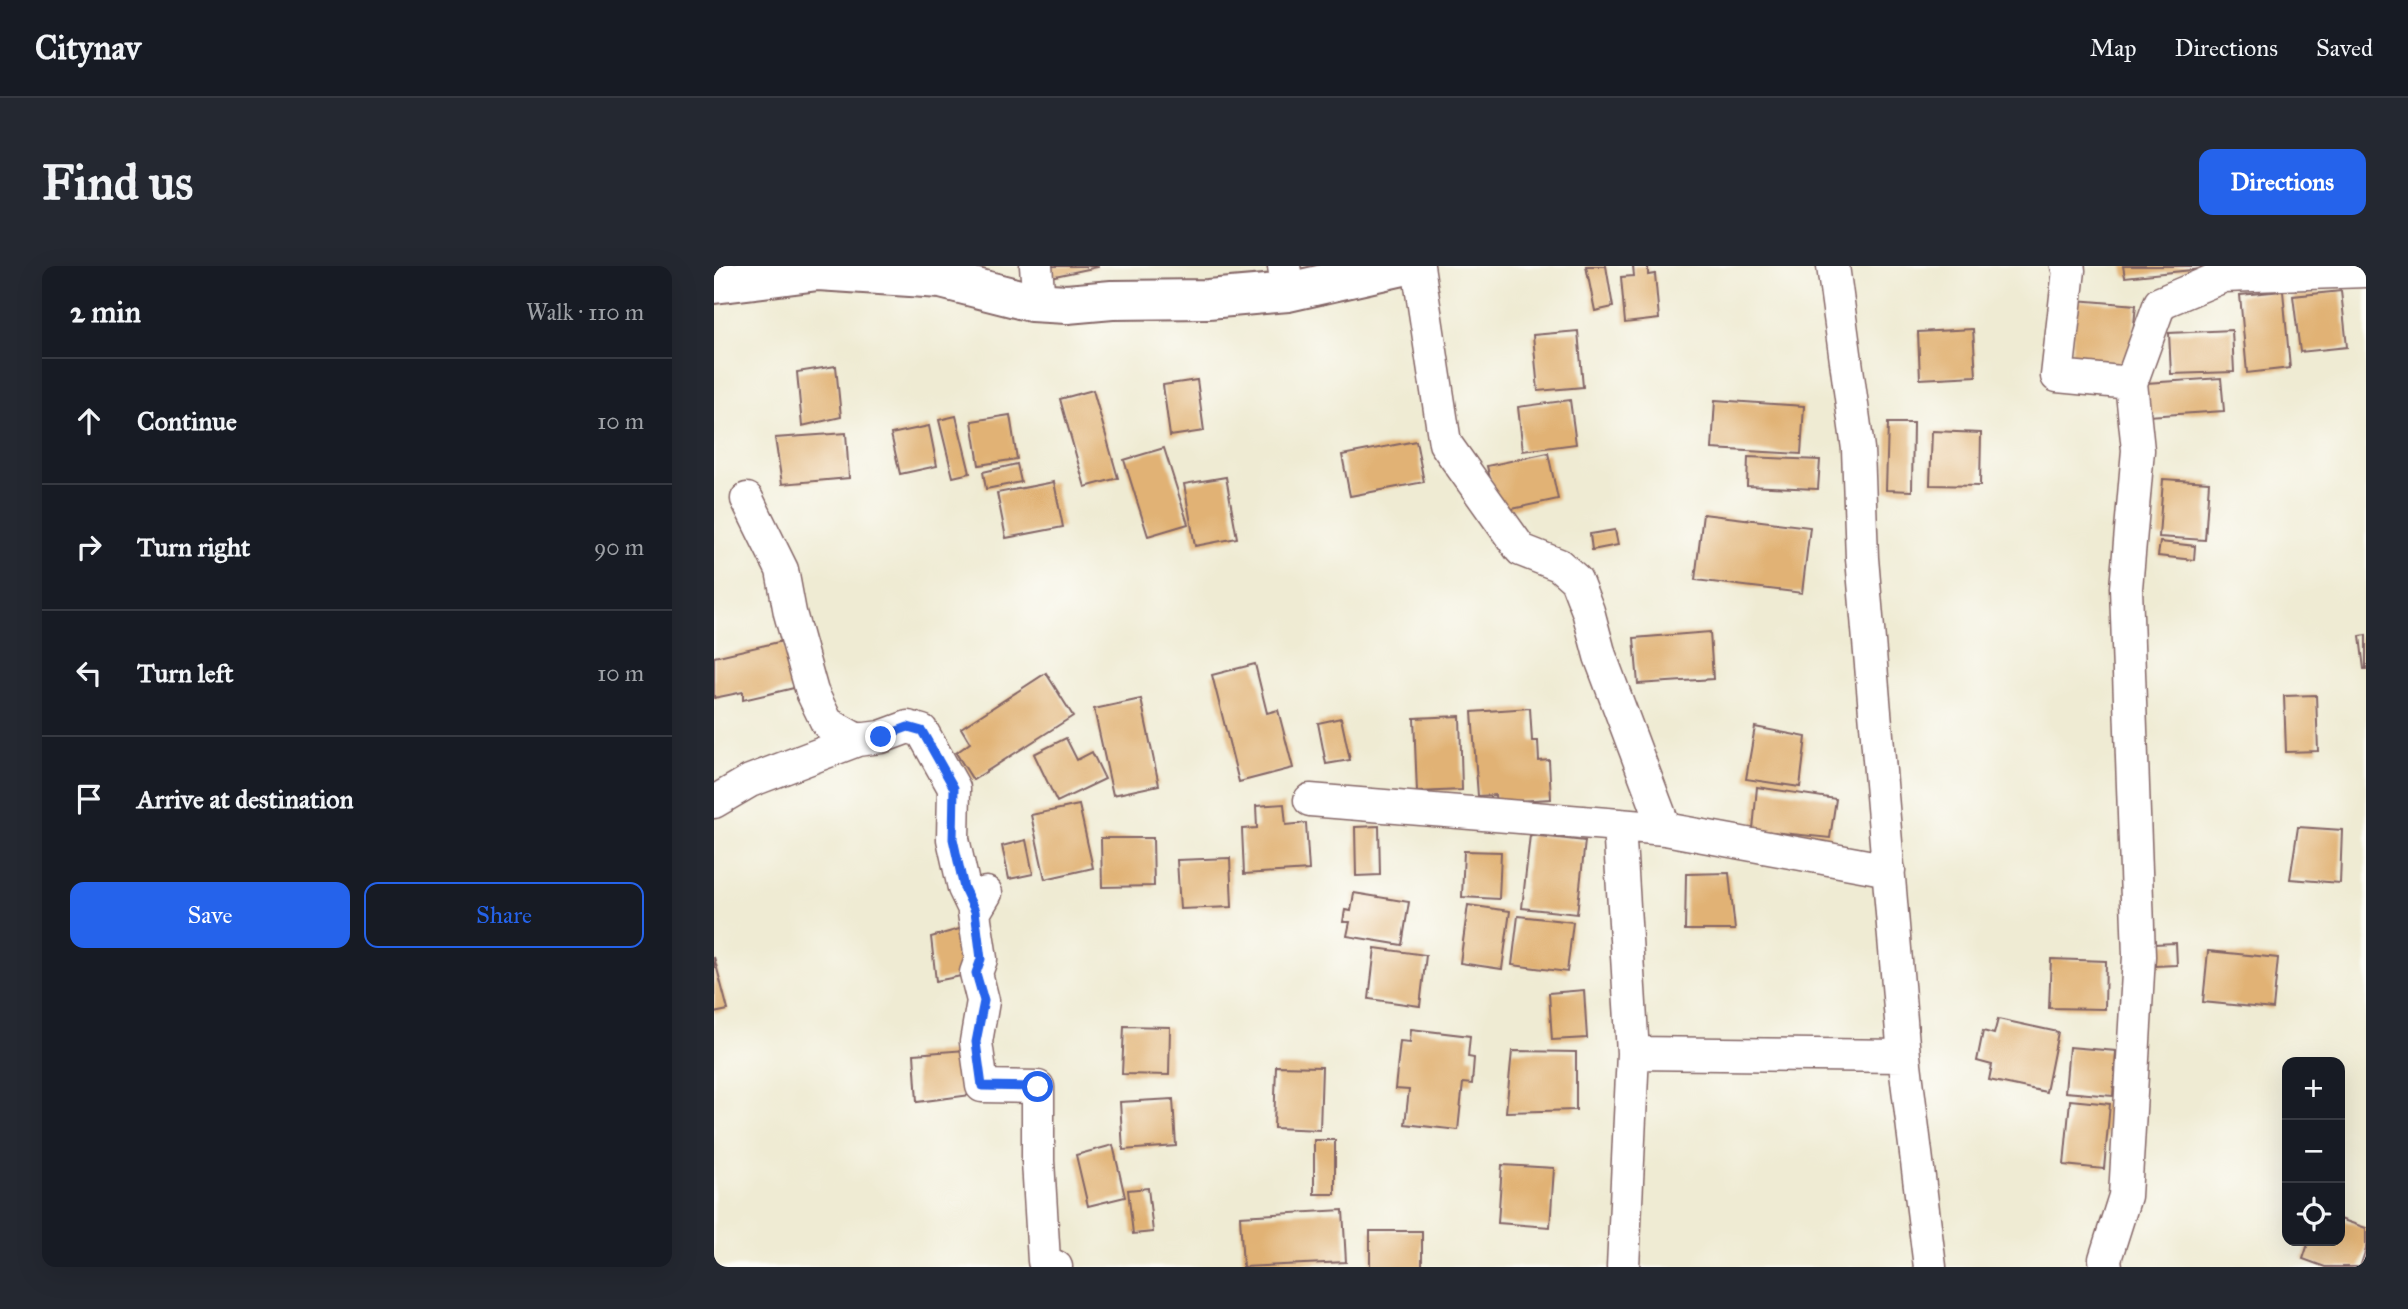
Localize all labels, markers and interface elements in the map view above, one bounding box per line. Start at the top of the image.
text: Citynav [35,28,141,68]
text: Map [2090,33,2137,63]
text: Directions [2175,33,2278,63]
text: Saved [2316,33,2373,63]
button: Directions [2199,149,2366,215]
text: Find us [42,153,193,212]
text: 2 min [70,294,141,330]
text: Walk · 110 m [526,298,644,326]
icon: ahead [70,402,108,440]
text: Continue [137,405,237,437]
text: 10 m [597,407,644,435]
icon: right [70,528,108,566]
text: Turn right [137,531,250,563]
text: 90 m [594,533,644,561]
icon: left [70,654,108,692]
text: Turn left [137,657,233,689]
text: 10 m [597,659,644,687]
route end [865,721,896,752]
icon: arrive [70,780,108,818]
text: Arrive at destination [137,783,354,815]
button: Save [70,882,350,948]
button: Share [364,882,644,948]
map controls [2282,1057,2345,1246]
button: + [2282,1057,2345,1120]
route start [1022,1071,1053,1102]
button: − [2282,1120,2345,1183]
button: locate [2282,1183,2345,1246]

